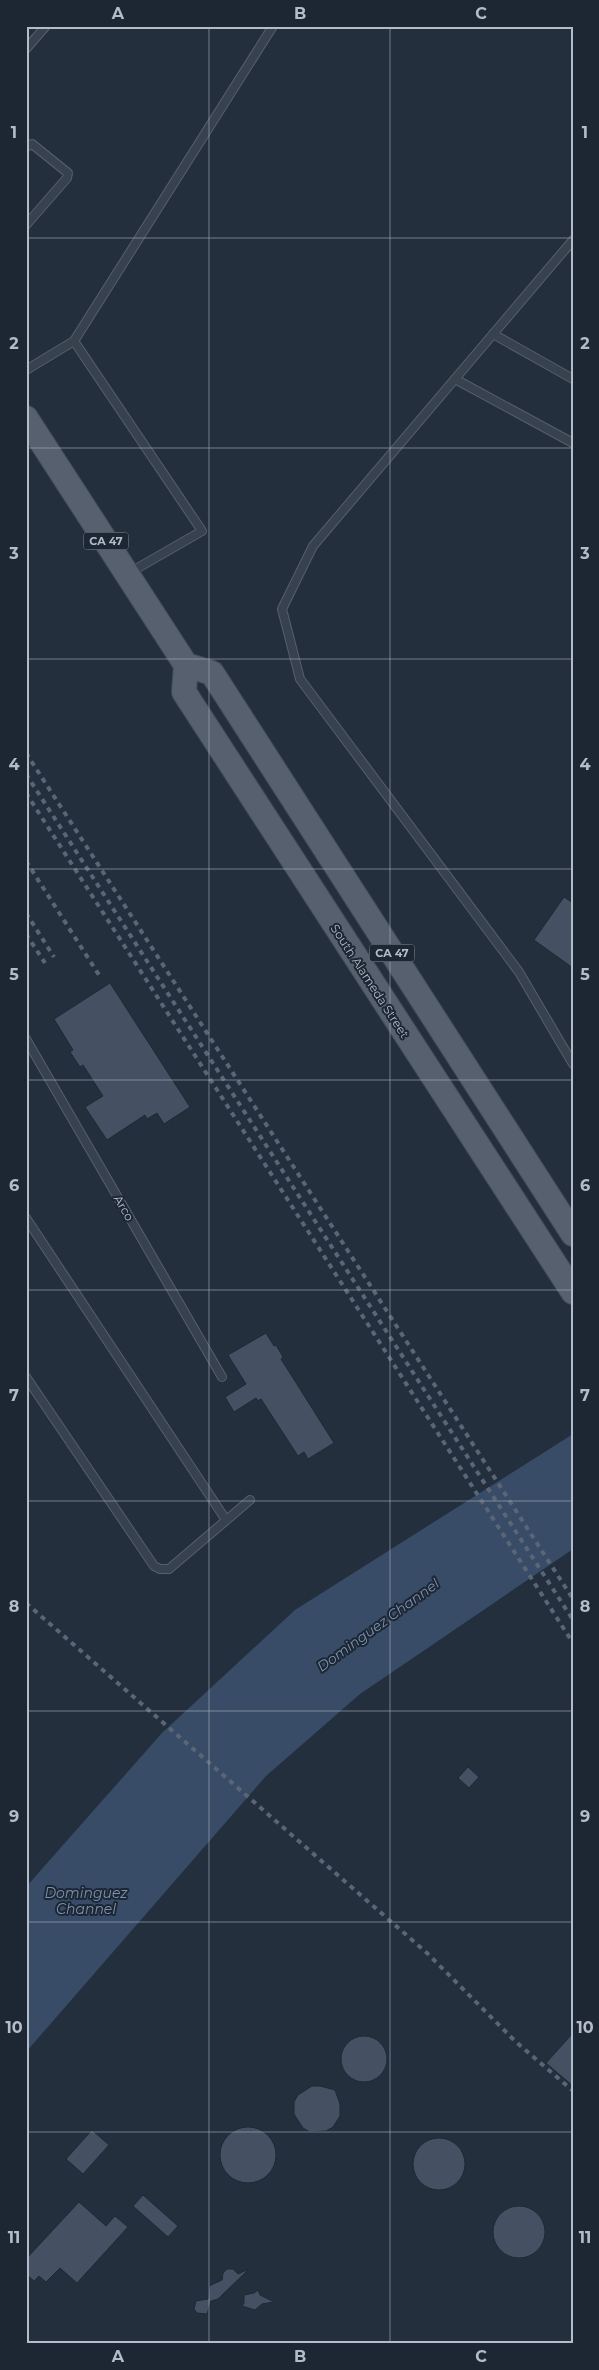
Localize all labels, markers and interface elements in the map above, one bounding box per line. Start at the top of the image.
text: A [111,4,125,23]
text: B [294,4,306,23]
text: C [475,4,487,23]
text: 1 [11,123,17,142]
text: 1 [582,123,588,142]
text: 2 [9,334,19,353]
text: 2 [580,334,590,353]
road number: CA 47 [84,532,128,550]
text: 3 [8,544,19,563]
text: 3 [579,544,590,563]
text: 4 [8,755,20,774]
text: 4 [579,755,591,774]
street label: South Alameda Street [328,921,412,1041]
road number: CA 47 [370,944,414,961]
text: 5 [9,965,19,984]
text: 5 [580,965,590,984]
text: 6 [9,1176,19,1195]
text: 6 [580,1176,590,1195]
street label: Arco [111,1192,137,1224]
text: 7 [9,1386,19,1405]
text: 7 [580,1386,590,1405]
water label: Dominguez Channel [313,1574,443,1675]
text: 8 [9,1597,19,1616]
text: 8 [580,1597,590,1616]
text: 9 [9,1807,19,1826]
text: 9 [580,1807,590,1826]
water label: Dominguez Channel [45,1884,128,1918]
text: 10 [5,2018,23,2037]
text: 10 [576,2018,594,2037]
text: 11 [8,2228,20,2247]
text: 11 [579,2228,591,2247]
text: A [111,2347,125,2366]
text: B [294,2347,306,2366]
text: C [475,2347,487,2366]

